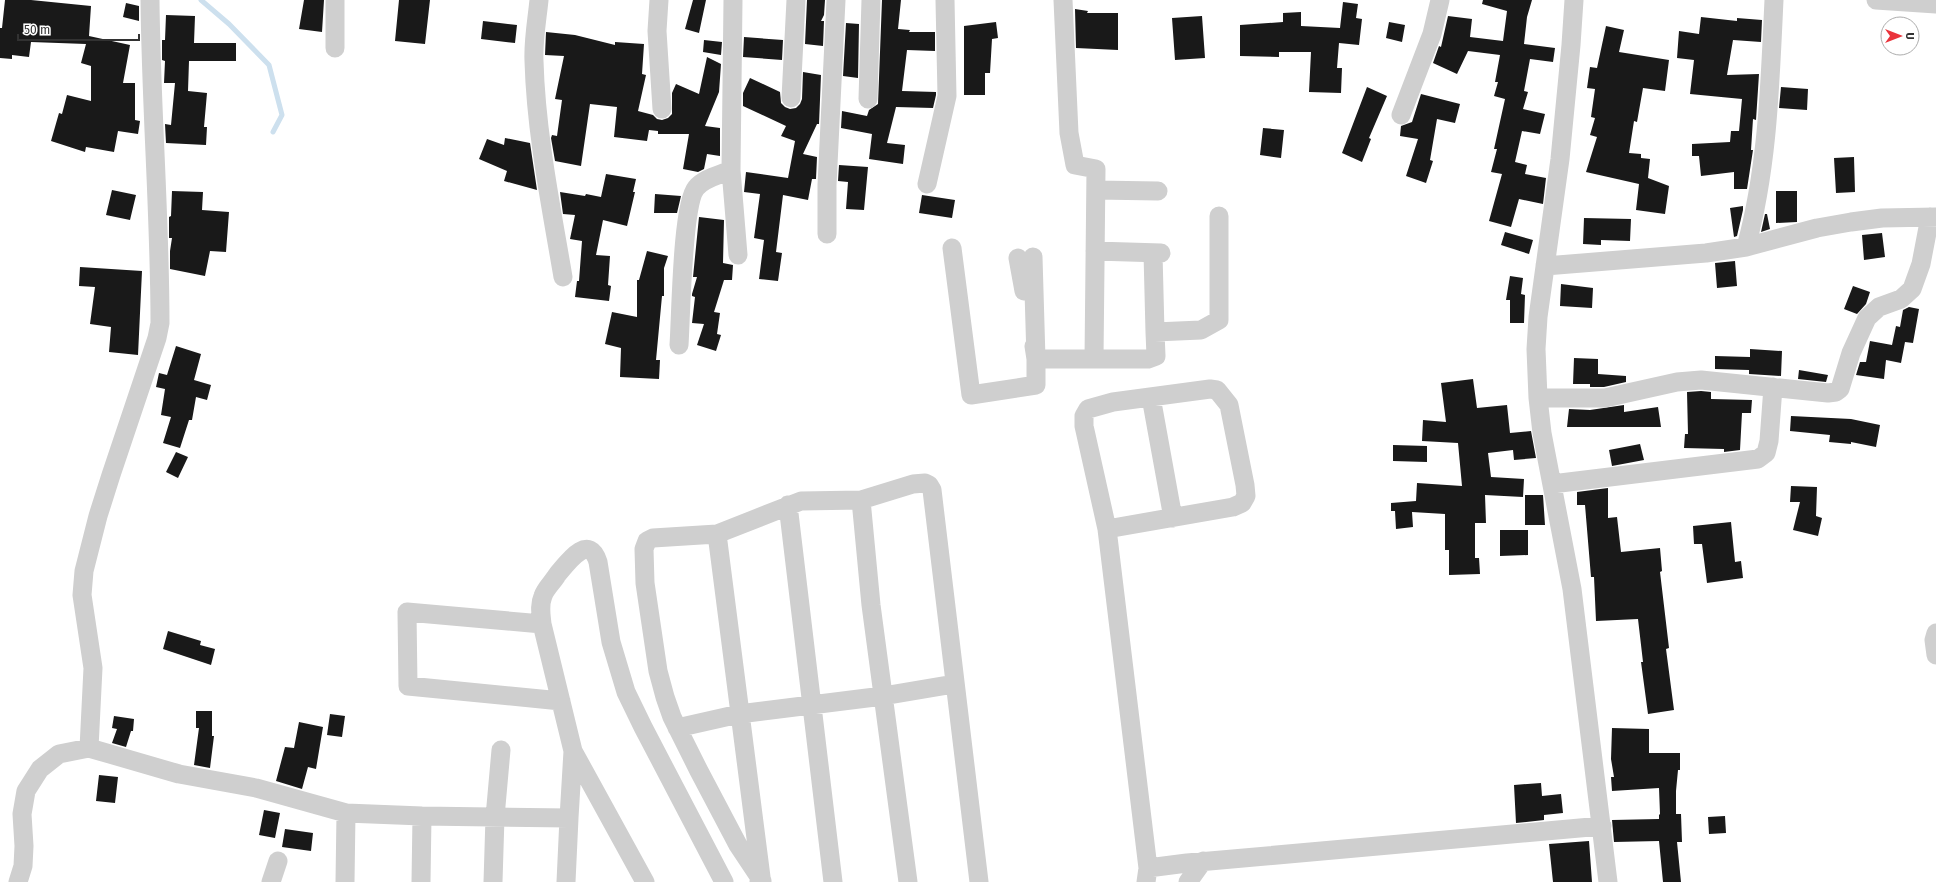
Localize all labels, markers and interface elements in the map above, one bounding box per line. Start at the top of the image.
scale bar [18,16,139,42]
north arrow [1880,16,1920,56]
text: 50 m [24,23,50,37]
text: U [1903,32,1916,40]

